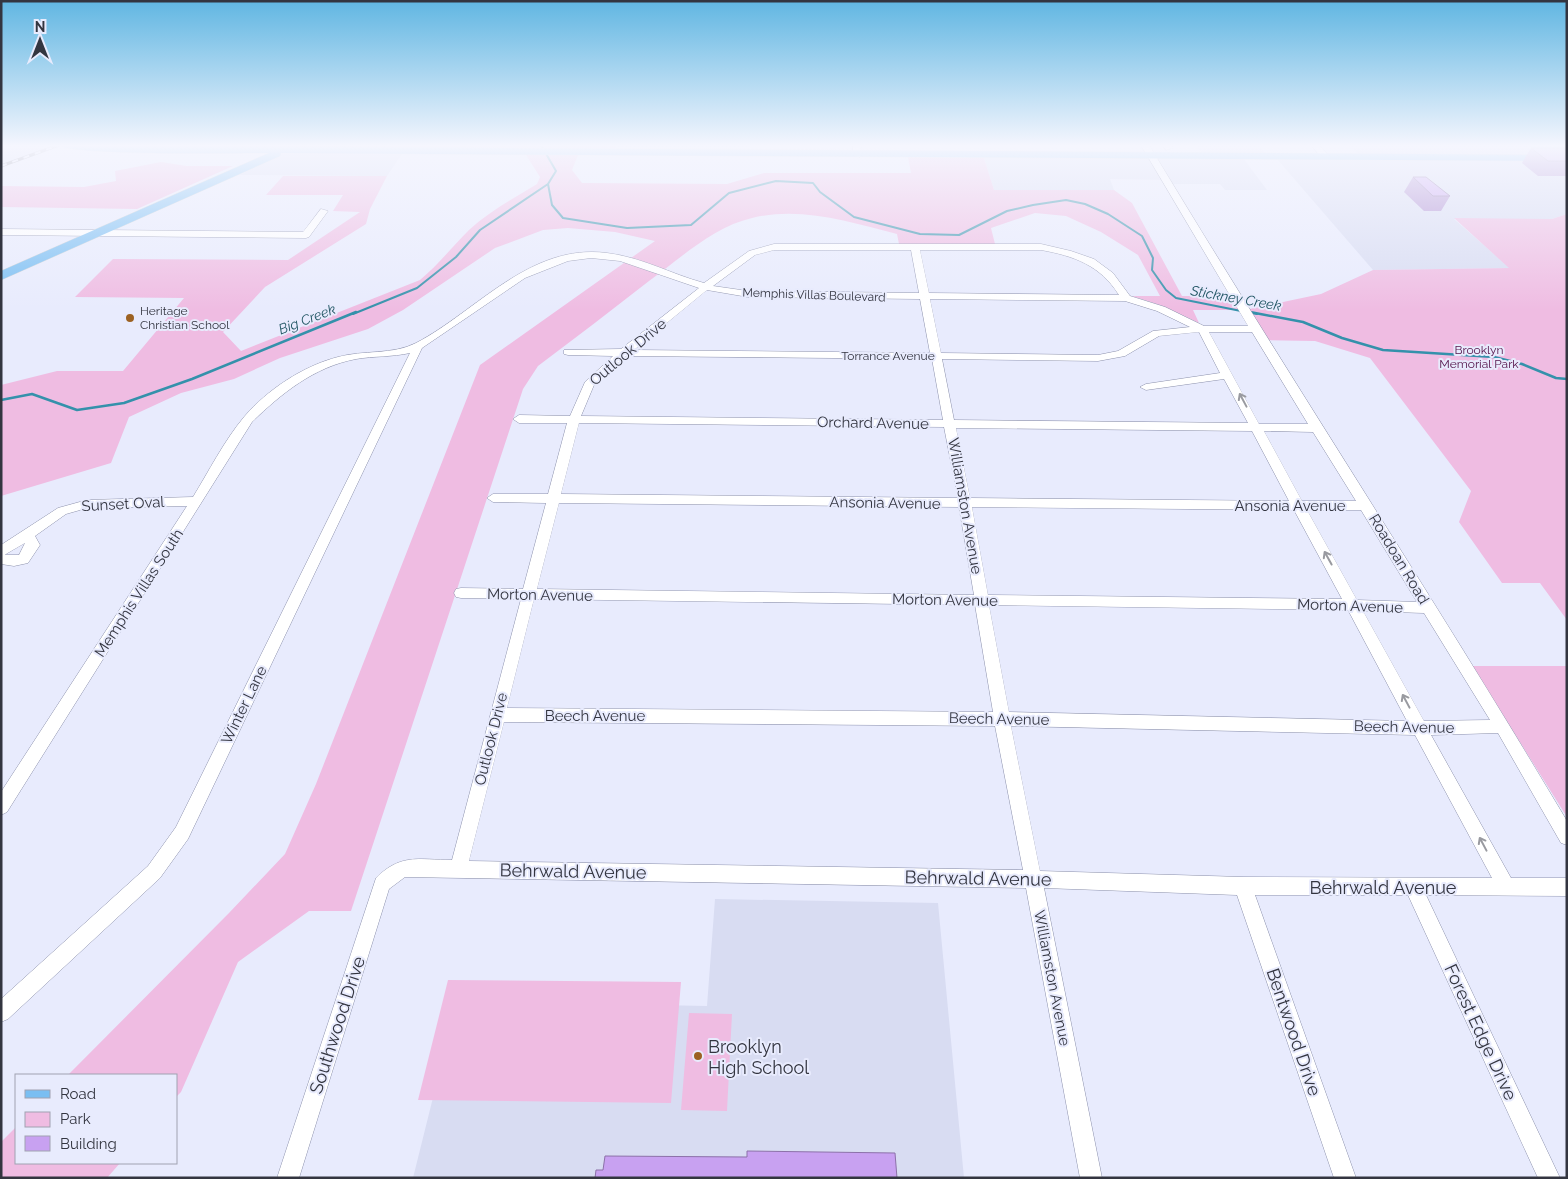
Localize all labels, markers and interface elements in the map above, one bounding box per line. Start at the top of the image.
north arrow [15,15,65,65]
text: N [35,19,45,35]
water label: Stickney Creek [1188,282,1283,314]
street label: Memphis Villas Boulevard [742,286,886,304]
water label: Big Creek [276,301,338,337]
place label: Heritage Christian School [140,304,230,332]
marker: Heritage Christian School [124,312,136,324]
street label: Outlook Drive [586,315,670,389]
park label: Brooklyn Memorial Park [1439,343,1519,371]
street label: Torrance Avenue [841,349,935,363]
one-way arrow [1237,393,1247,408]
street label: Orchard Avenue [817,413,929,433]
street label: Williamston Avenue [944,436,986,576]
street label: Sunset Oval [81,493,166,515]
street label: Ansonia Avenue [829,493,941,513]
street label: Ansonia Avenue [1234,497,1346,515]
street label: Roadoan Road [1365,511,1433,607]
street label: Memphis Villas South [91,526,187,660]
one-way arrow [1323,551,1333,566]
street label: Morton Avenue [487,585,593,605]
street label: Morton Avenue [892,590,998,610]
street label: Morton Avenue [1297,595,1403,617]
street label: Winter Lane [217,663,271,747]
street label: Outlook Drive [471,691,511,787]
one-way arrow [1400,695,1410,709]
street label: Beech Avenue [545,707,645,725]
street label: Beech Avenue [949,709,1050,729]
street label: Beech Avenue [1354,717,1455,737]
one-way arrow [1478,837,1488,852]
street label: Behrwald Avenue [499,859,647,883]
street label: Behrwald Avenue [904,866,1052,890]
street label: Behrwald Avenue [1310,877,1457,898]
street label: Williamston Avenue [1030,908,1074,1048]
street label: Southwood Drive [305,953,369,1096]
street label: Forest Edge Drive [1440,961,1522,1104]
street label: Bentwood Drive [1262,965,1326,1099]
place label: Brooklyn High School [708,1036,809,1078]
marker: Brooklyn High School [692,1050,704,1062]
legend [15,1074,178,1164]
text: Road [60,1085,96,1103]
text: Park [60,1110,91,1128]
text: Building [60,1135,117,1153]

